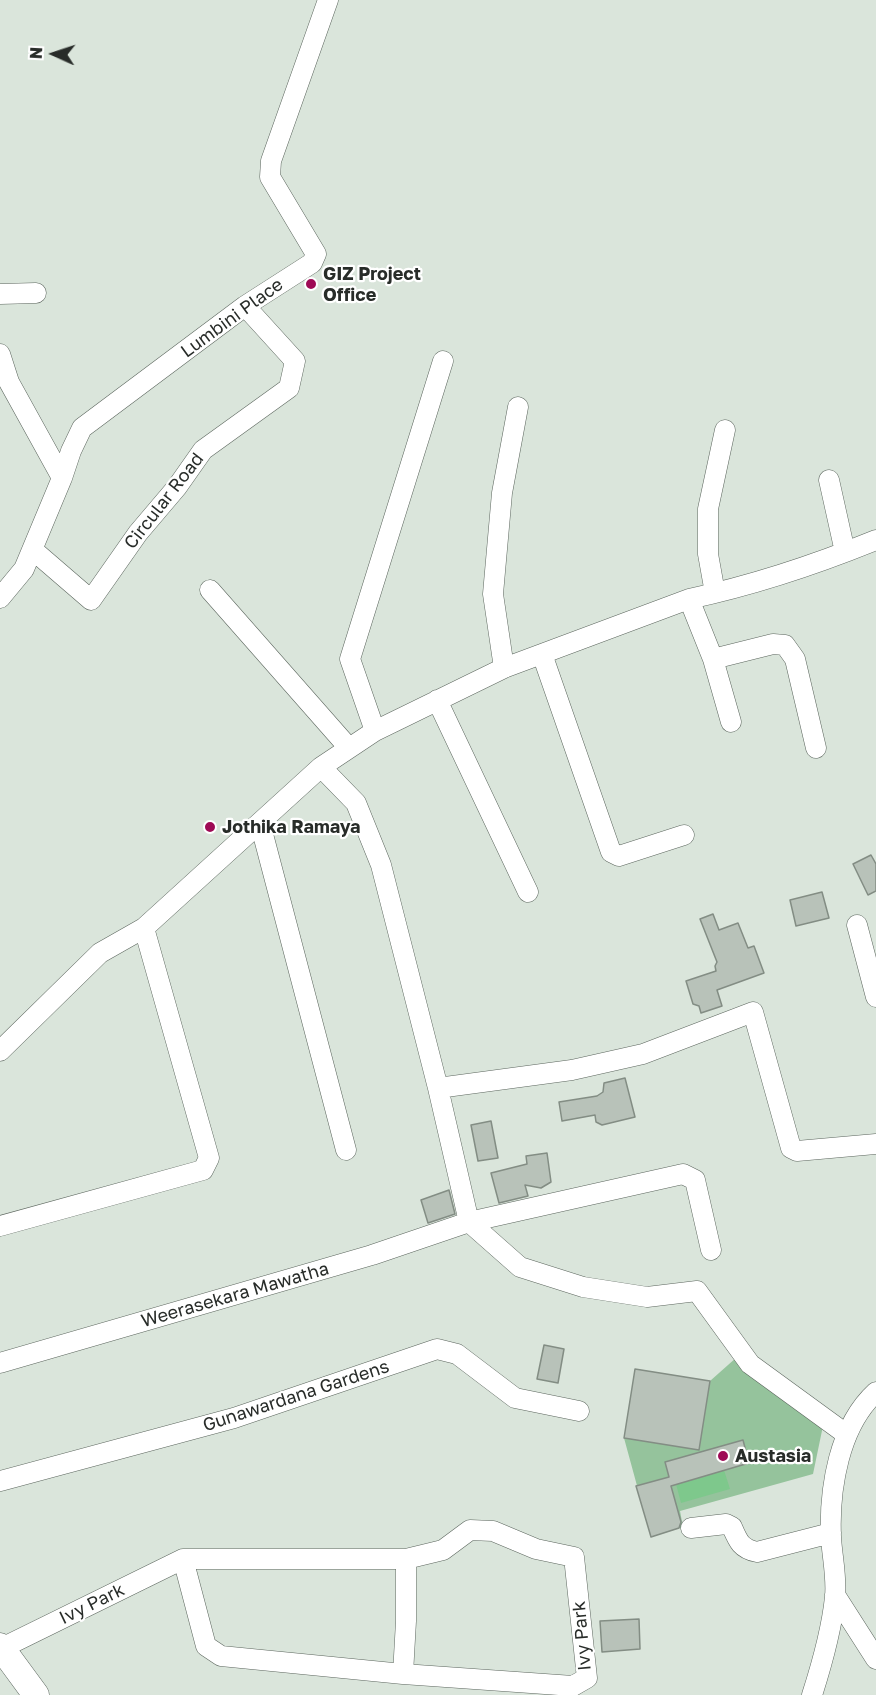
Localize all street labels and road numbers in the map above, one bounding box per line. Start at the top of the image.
street label: Lumbini Place [177,274,287,362]
street label: Circular Road [120,449,208,553]
street label: Weerasekara Mawatha [139,1258,331,1332]
street label: Gunawardana Gardens [200,1356,392,1436]
street label: Ivy Park [56,1579,128,1629]
street label: Ivy Park [568,1600,596,1672]

